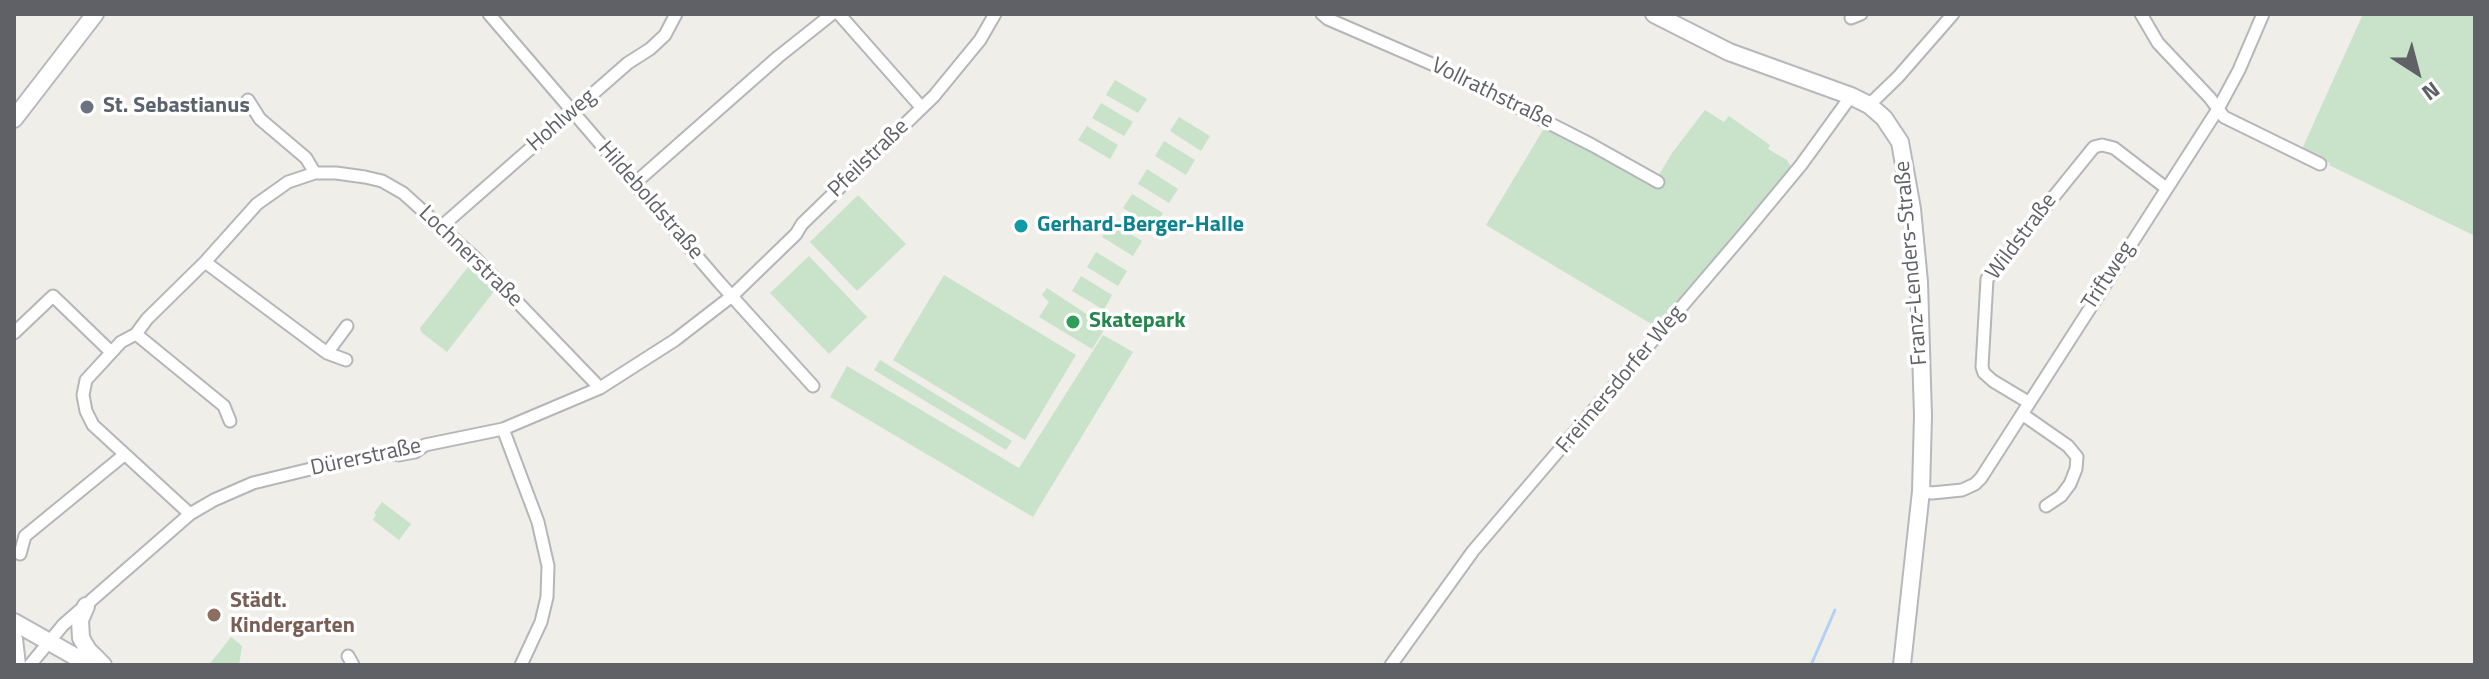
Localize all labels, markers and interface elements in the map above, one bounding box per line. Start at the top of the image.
north arrow [2377,32,2457,112]
street label: Vollrathstraße [1427,53,1557,135]
text: N [2415,73,2447,110]
street label: Hohlweg [522,84,602,158]
place label: St. Sebastianus [103,94,250,120]
marker: St. Sebastianus [78,98,96,116]
street label: Pfeilstraße [823,114,915,204]
street label: Hildeboldstraße [592,137,708,265]
street label: Franz-Lenders-Straße [1890,160,1934,366]
street label: Wildstraße [1981,189,2063,285]
street label: Lochnerstraße [413,201,527,313]
place label: Gerhard-Berger-Halle [1037,213,1244,239]
marker: Gerhard-Berger-Halle [1012,217,1030,235]
street label: Triftweg [2077,237,2141,315]
street label: Freimersdorfer Weg [1552,301,1690,459]
place label: Skatepark [1089,309,1185,335]
marker: Skatepark [1064,313,1082,331]
street label: Dürerstraße [308,433,424,483]
place label: Städt. Kindergarten [230,589,355,640]
marker: Städt. Kindergarten [205,606,223,624]

